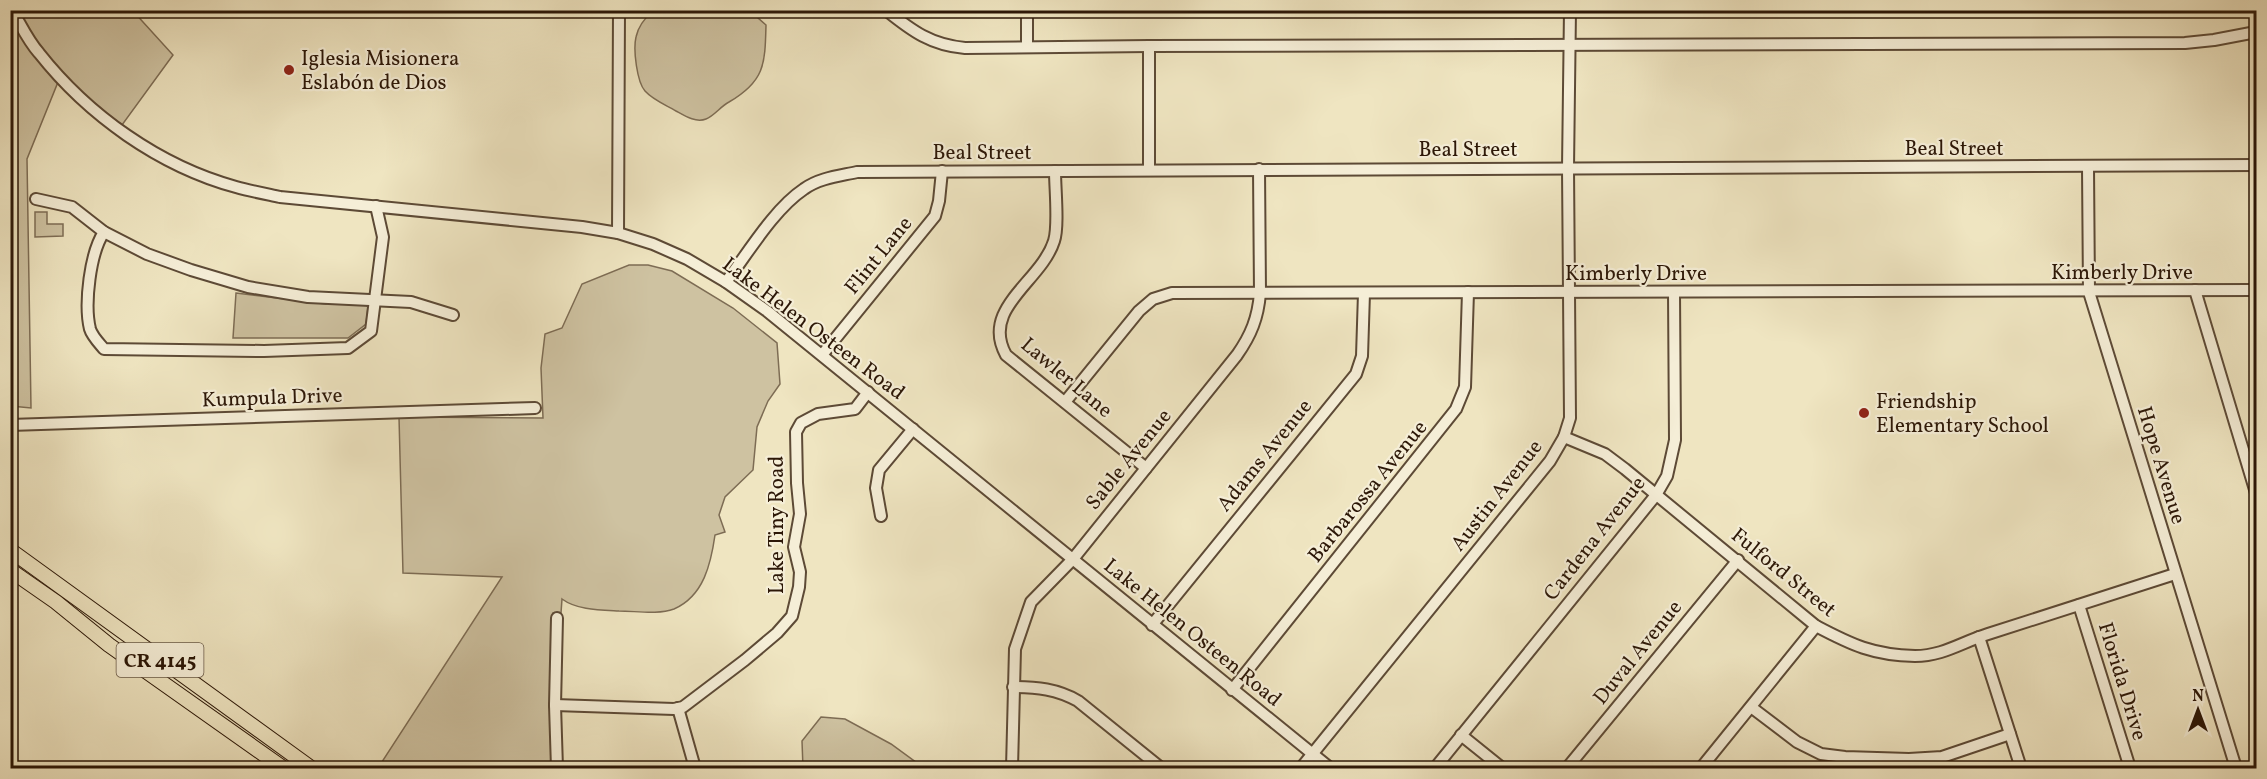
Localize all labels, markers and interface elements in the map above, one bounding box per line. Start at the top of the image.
place label: Iglesia Misionera Eslabón de Dios [301,45,459,98]
marker: Iglesia Misionera Eslabón de Dios [282,63,296,77]
street label: Beal Street [1904,135,2004,164]
street label: Beal Street [1418,136,1518,165]
street label: Beal Street [932,139,1032,168]
street label: Flint Lane [839,211,920,301]
street label: Lake Helen Osteen Road [716,251,910,408]
street label: Kimberly Drive [2051,259,2193,288]
street label: Kimberly Drive [1565,260,1707,289]
street label: Lawler Lane [1014,331,1118,425]
street label: Kumpula Drive [201,382,343,415]
place label: Friendship Elementary School [1876,388,2049,441]
street label: Adams Avenue [1211,394,1320,518]
street label: Sable Avenue [1079,403,1179,517]
street label: Hope Avenue [2129,403,2192,528]
marker: Friendship Elementary School [1857,406,1871,420]
street label: Barbarossa Avenue [1302,415,1435,569]
street label: Austin Avenue [1444,434,1550,558]
street label: Lake Tiny Road [763,456,792,594]
street label: Cardena Avenue [1537,471,1653,607]
street label: Fulford Street [1724,522,1842,625]
street label: Lake Helen Osteen Road [1097,552,1287,714]
street label: Duval Avenue [1587,594,1690,712]
street label: Florida Drive [2090,619,2153,744]
road number: CR 4145 [116,643,204,677]
north arrow [2168,680,2228,740]
text: N [2192,686,2204,708]

